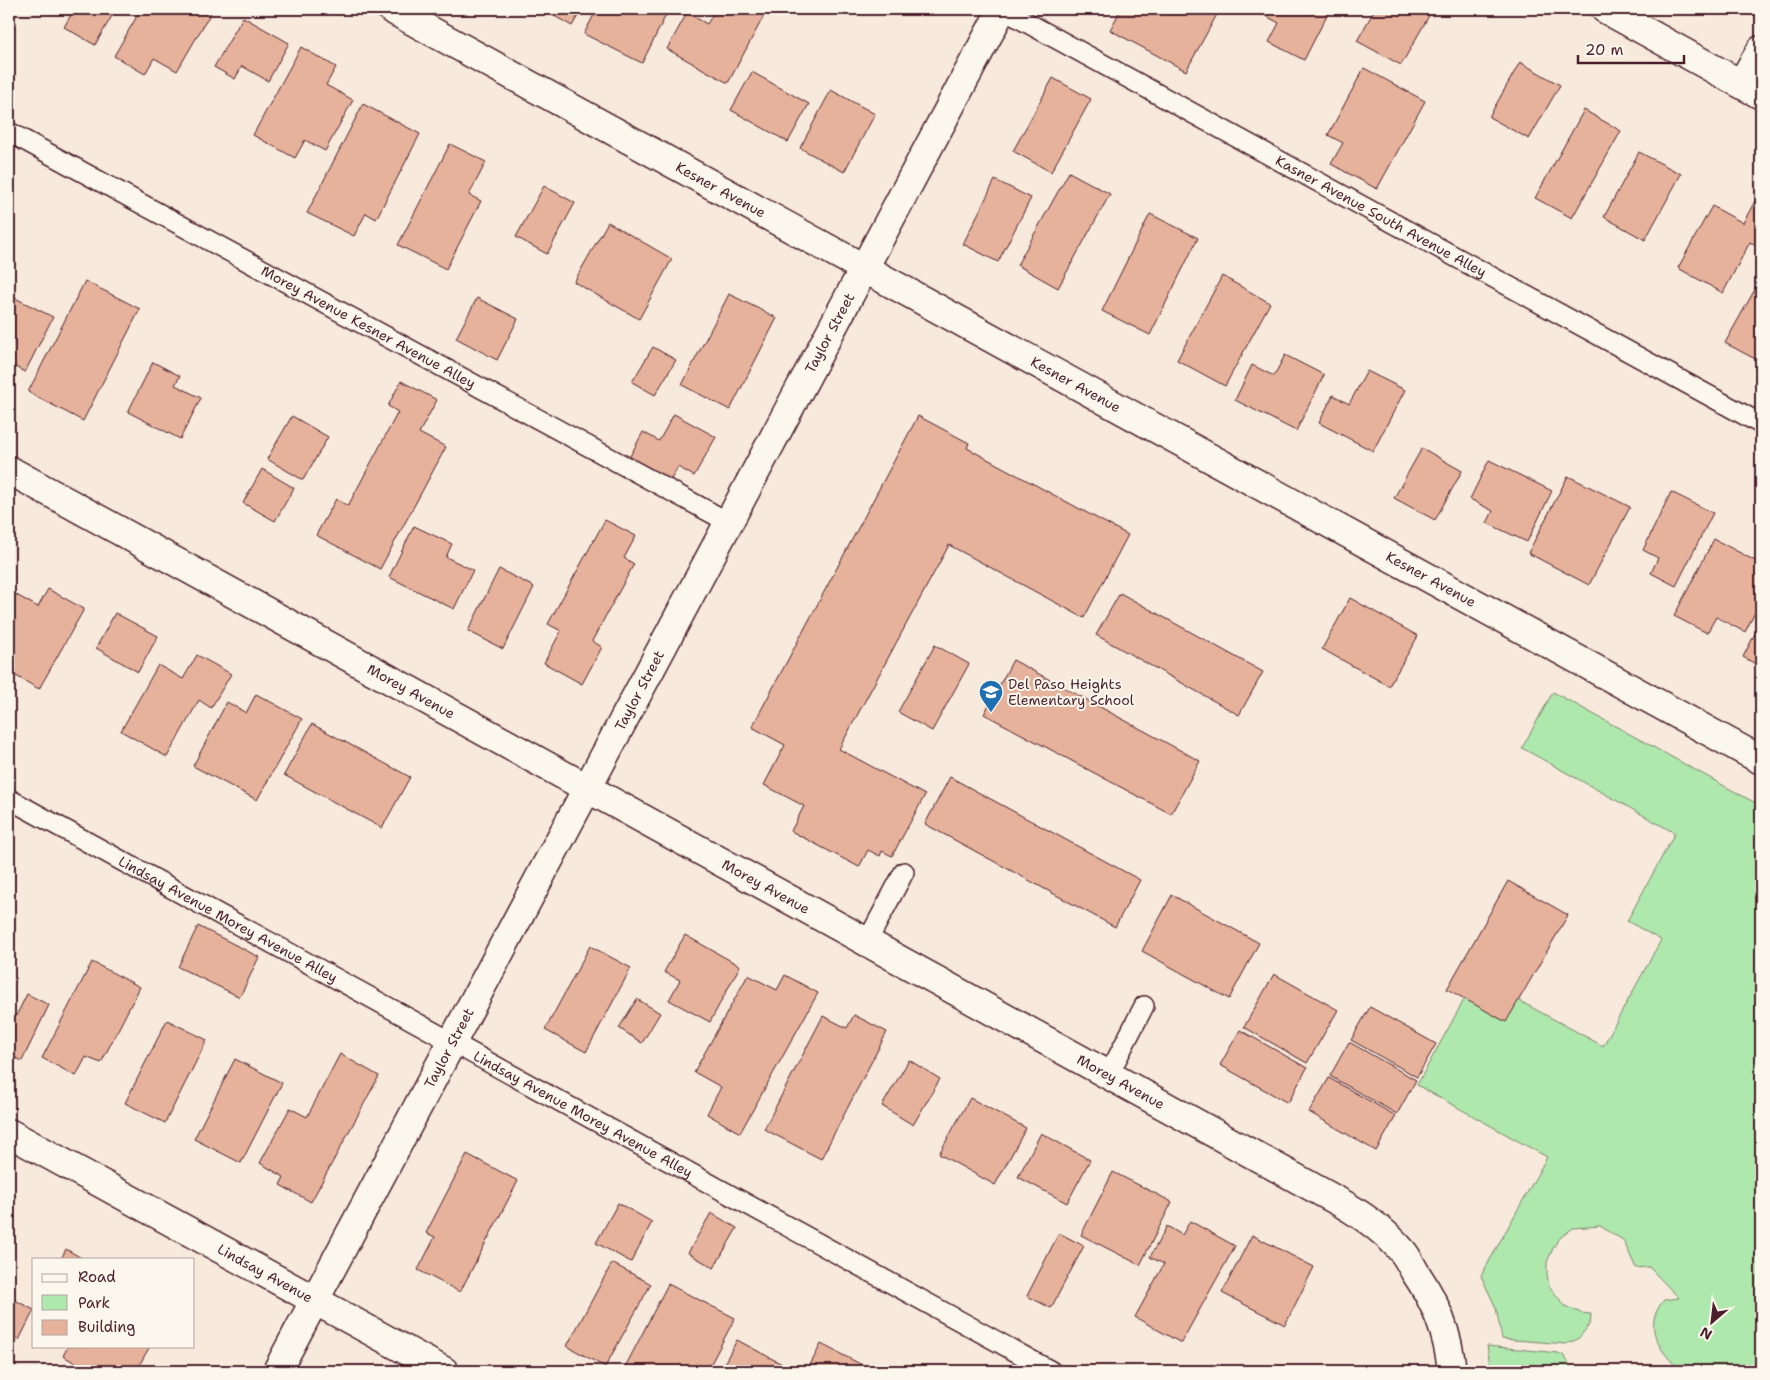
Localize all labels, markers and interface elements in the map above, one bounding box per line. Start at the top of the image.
scale bar [1578,32,1684,64]
text: 20 m [1585,40,1624,60]
street label: Kasner Avenue South Avenue Alley [1272,151,1490,281]
street label: Kesner Avenue [673,158,769,222]
street label: Morey Avenue Kesner Avenue Alley [258,262,479,392]
street label: Taylor Street [801,290,858,376]
street label: Kesner Avenue [1028,352,1124,416]
street label: Kesner Avenue [1383,547,1479,611]
street label: Taylor Street [611,647,668,734]
street label: Morey Avenue [364,660,458,723]
place label: Del Paso Heights Elementary School [1008,675,1135,709]
school or university icon: Del Paso Heights Elementary School [978,679,1004,713]
street label: Lindsay Avenue Morey Avenue Alley [115,852,341,987]
street label: Morey Avenue [719,855,813,918]
street label: Taylor Street [420,1005,478,1091]
street label: Lindsay Avenue Morey Avenue Alley [470,1047,696,1182]
street label: Morey Avenue [1074,1050,1168,1113]
street label: Lindsay Avenue [214,1240,316,1307]
legend [32,1258,195,1348]
text: Road [78,1267,116,1287]
text: Park [78,1293,110,1313]
north arrow [1688,1298,1738,1348]
text: Building [78,1317,135,1337]
text: N [1697,1323,1715,1344]

